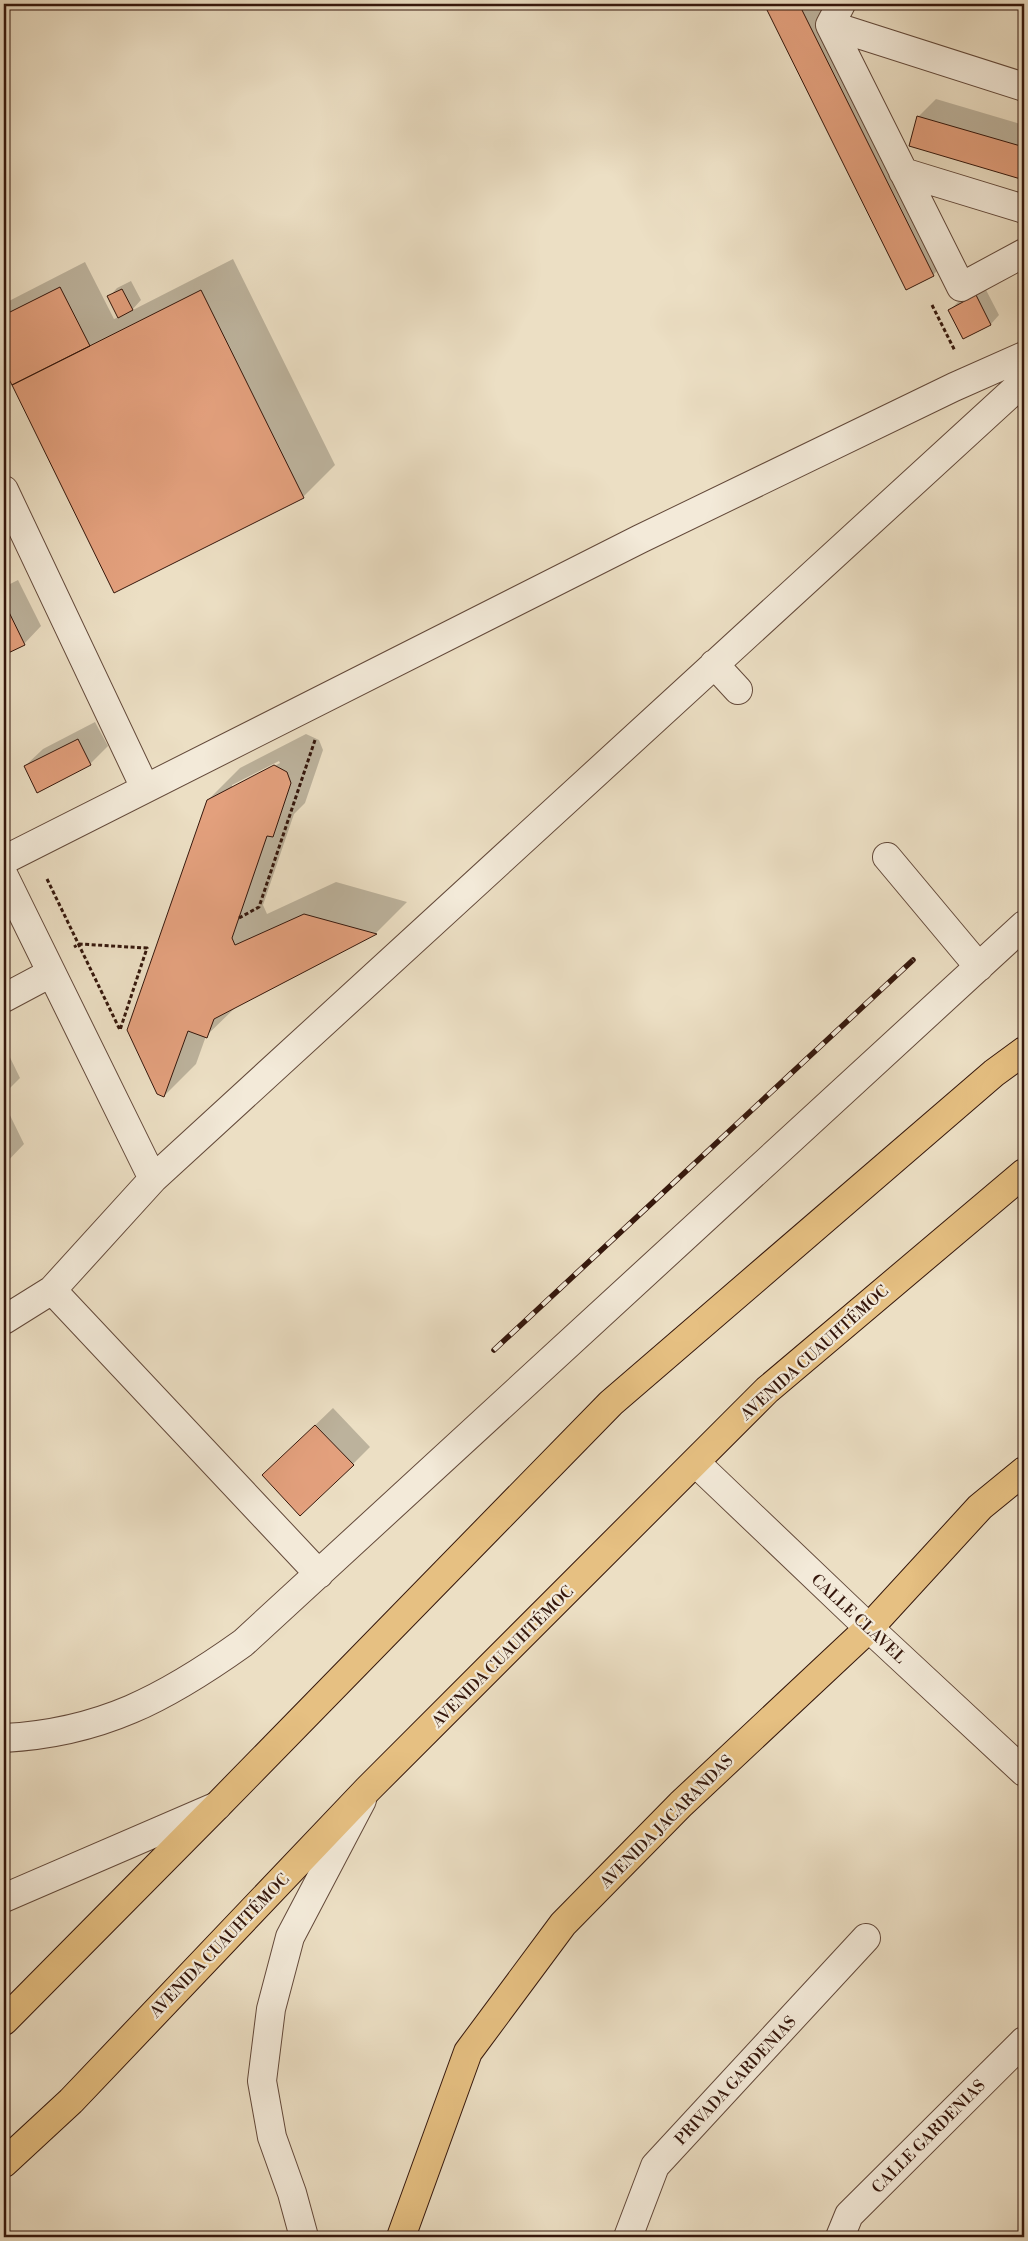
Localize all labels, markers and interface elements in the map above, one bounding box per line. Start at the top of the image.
street label: AVENIDA CUAUHTÉMOC [734,1279,893,1425]
street label: CALLE CLAVEL [807,1570,910,1668]
street label: AVENIDA CUAUHTÉMOC [425,1580,578,1733]
street label: AVENIDA JACARANDAS [595,1751,738,1893]
street label: AVENIDA CUAUHTÉMOC [144,1868,294,2023]
street label: PRIVADA GARDENIAS [671,2012,801,2149]
street label: CALLE GARDENIAS [868,2076,990,2198]

